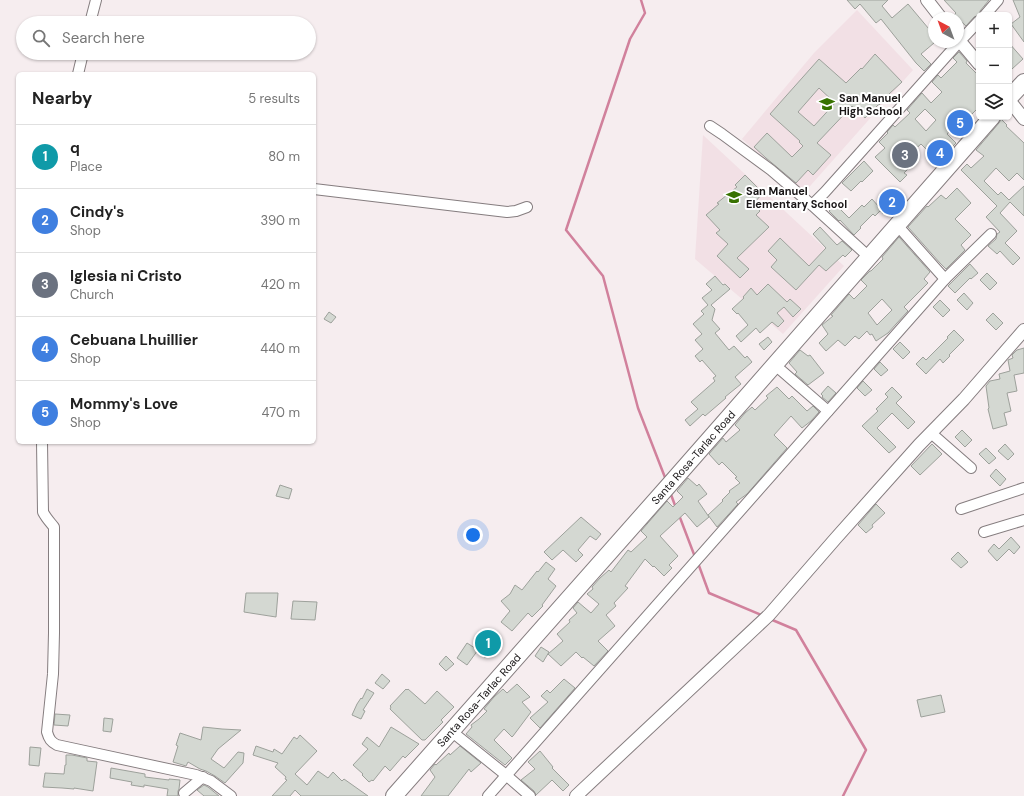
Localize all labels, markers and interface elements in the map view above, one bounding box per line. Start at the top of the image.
north arrow [928,12,964,48]
map controls [976,12,1012,120]
button: + [976,12,1012,48]
search box [16,16,316,60]
icon: search [30,27,52,49]
text: Search here [62,28,145,48]
button: − [976,48,1012,84]
button: layers [976,84,1012,120]
text: Nearby [32,87,92,109]
text: 5 results [248,90,300,107]
place label: San Manuel High School [839,91,902,118]
school or university icon: San Manuel High School [818,95,836,113]
pin: 5 [947,108,973,138]
text: q [70,138,80,158]
pin: 4 [927,138,953,168]
pin: 3 [892,140,918,170]
text: 1 [43,148,47,165]
text: 80 m [268,148,300,165]
text: Place [70,158,102,175]
place label: San Manuel Elementary School [746,184,847,211]
pin: 2 [879,187,905,217]
school or university icon: San Manuel Elementary School [725,188,743,206]
text: Cindy's [70,202,124,222]
text: 2 [41,212,49,229]
text: 390 m [261,212,300,229]
text: Shop [70,222,101,239]
text: Iglesia ni Cristo [70,266,182,286]
text: 3 [41,276,49,293]
text: 420 m [261,276,300,293]
text: Church [70,286,114,303]
text: Cebuana Lhuillier [70,330,198,350]
text: 4 [41,340,49,357]
text: 440 m [260,340,300,357]
text: Shop [70,350,101,367]
text: Mommy's Love [70,394,178,414]
text: 5 [41,404,49,421]
text: 470 m [261,404,300,421]
street label: Santa Rosa-Tarlac Road [648,407,738,507]
text: Shop [70,414,101,431]
your location [463,525,483,545]
pin: 1 [475,628,501,658]
street label: Santa Rosa-Tarlac Road [434,650,524,750]

